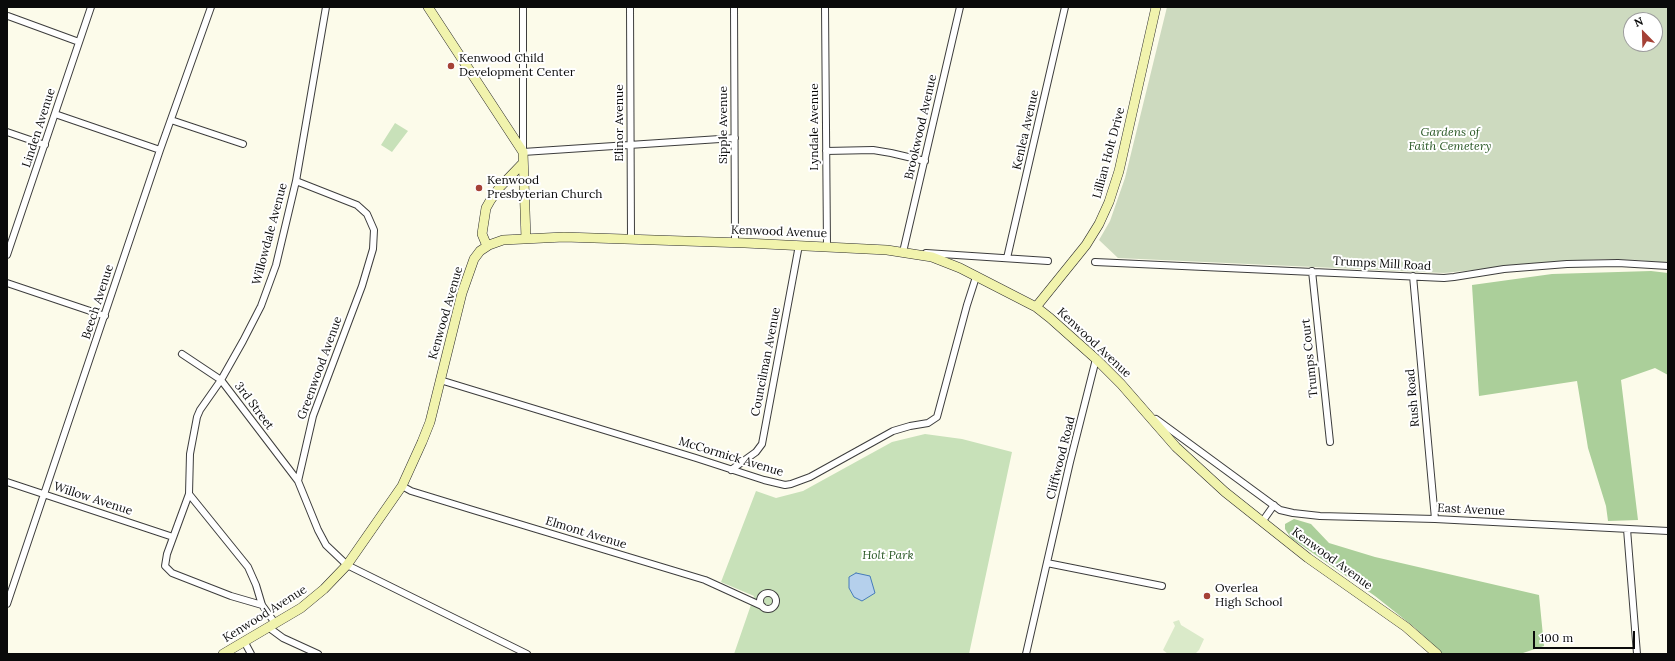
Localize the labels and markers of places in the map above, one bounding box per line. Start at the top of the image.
place label: Kenwood Child Development Center [459,52,575,80]
marker: Kenwood Child Development Center [446,61,456,71]
place label: Kenwood Presbyterian Church [487,174,602,202]
marker: Kenwood Presbyterian Church [474,183,484,193]
place label: Overlea High School [1215,582,1283,610]
marker: Overlea High School [1202,591,1212,601]

